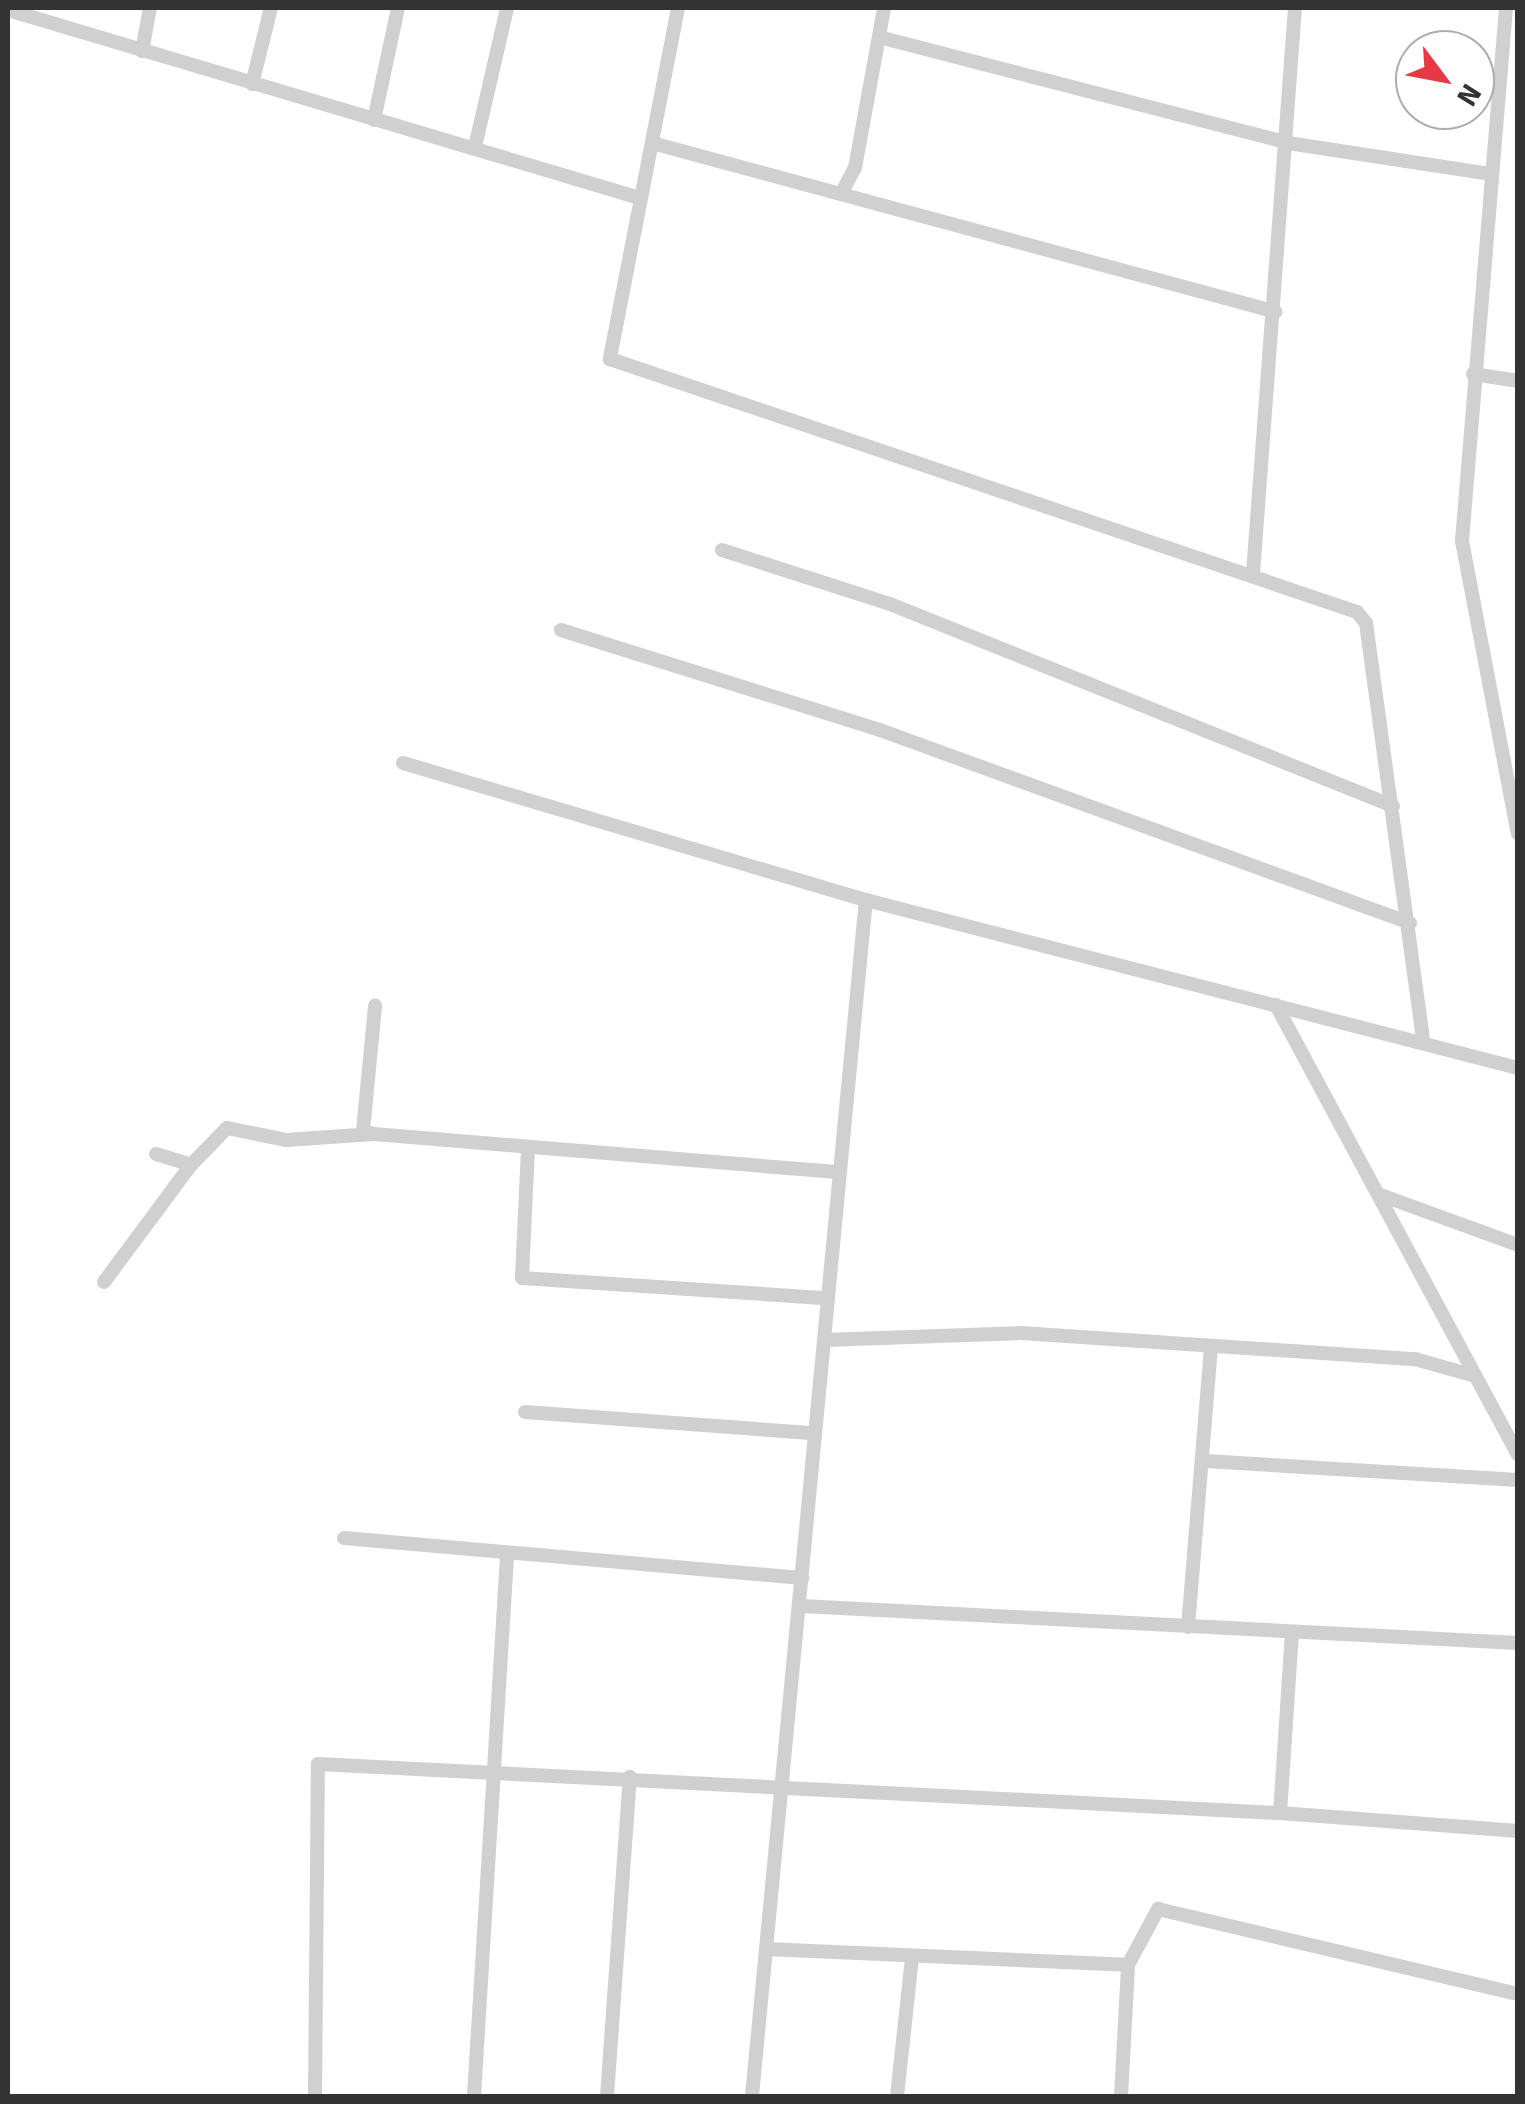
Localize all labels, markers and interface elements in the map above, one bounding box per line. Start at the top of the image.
north arrow [1395,30,1495,130]
text: N [1449,78,1488,112]

